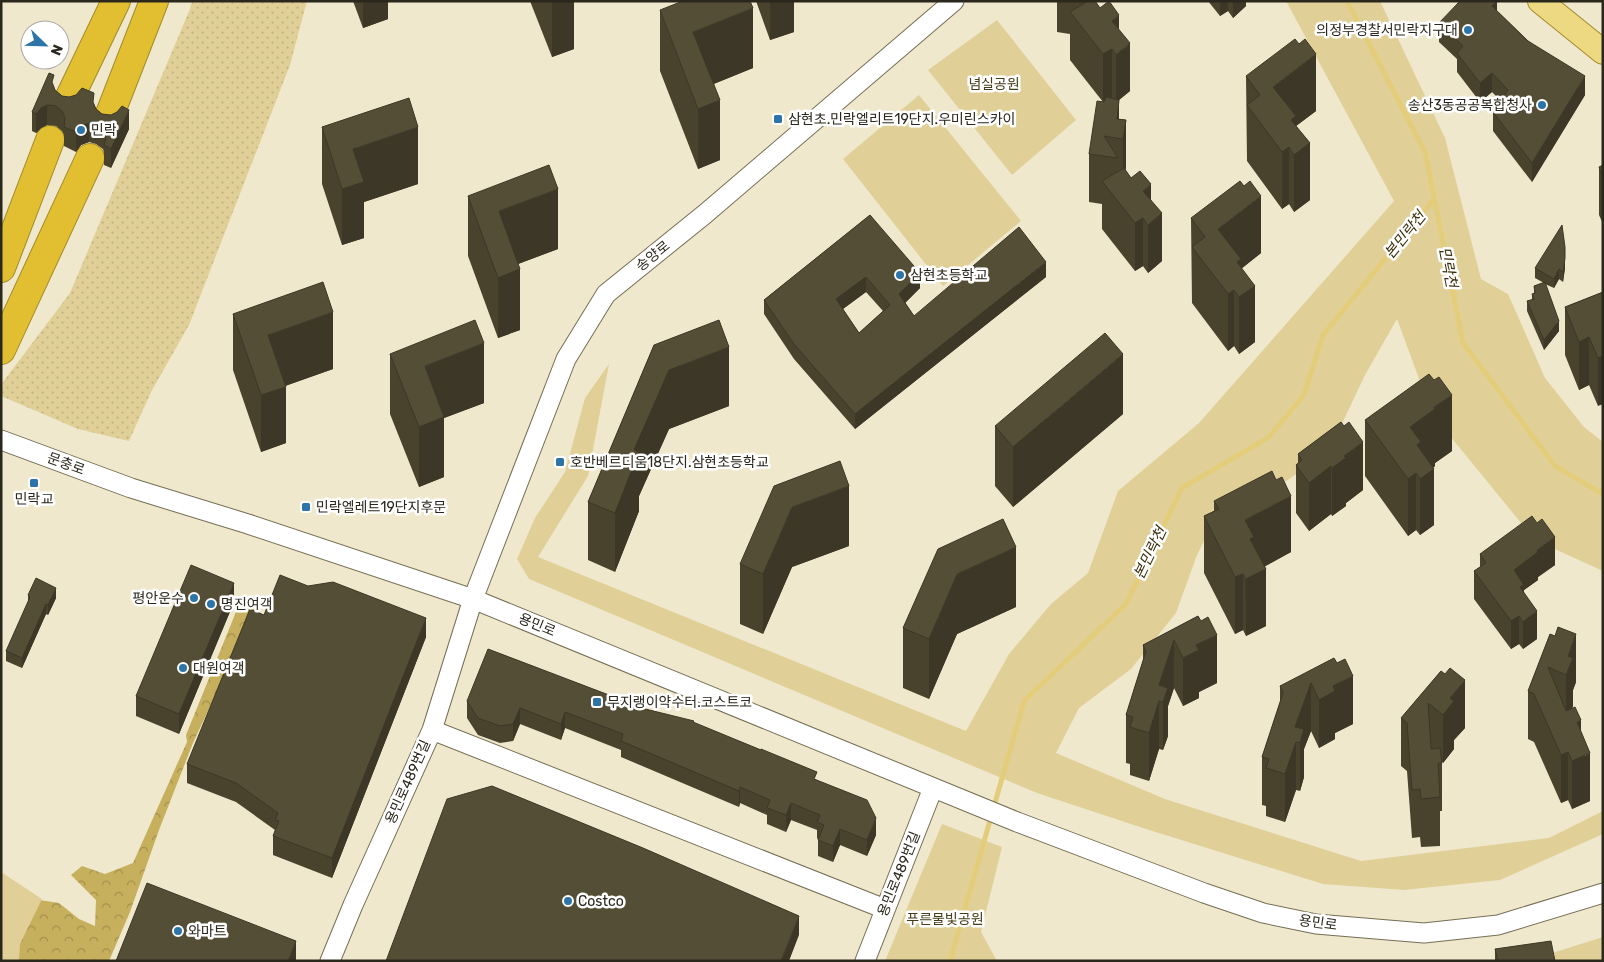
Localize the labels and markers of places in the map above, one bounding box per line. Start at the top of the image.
place label: 의정부경찰서민락지구대 [1316,22,1458,39]
marker: 의정부경찰서민락지구대 [1462,24,1474,36]
place label: 송산3동공공복합청사 [1408,97,1532,114]
marker: 송산3동공공복합청사 [1536,99,1548,111]
place label: 삼현초.민락엘리트19단지.우미린스카이 [788,111,1015,128]
marker: 삼현초.민락엘리트19단지.우미린스카이 [772,113,784,125]
place label: 민락 [91,122,117,139]
marker: 민락 [75,124,87,136]
place label: 삼현초등학교 [910,267,987,284]
marker: 삼현초등학교 [894,269,906,281]
place label: 호반베르디움18단지.삼현초등학교 [570,454,769,471]
marker: 호반베르디움18단지.삼현초등학교 [554,456,566,468]
marker: 민락교 [28,477,40,489]
place label: 민락교 [15,491,53,508]
place label: 민락엘레트19단지후문 [316,499,446,516]
marker: 민락엘레트19단지후문 [300,501,312,513]
place label: 평안운수 [132,590,184,607]
marker: 평안운수 [188,592,200,604]
place label: 명진여객 [221,596,273,613]
marker: 명진여객 [205,598,217,610]
place label: 대원여객 [193,660,245,677]
marker: 대원여객 [177,662,189,674]
place label: 무지랭이약수터.코스트코 [607,694,752,711]
marker: 무지랭이약수터.코스트코 [591,696,603,708]
place label: Costco [578,893,624,910]
marker: Costco [562,895,574,907]
place label: 와마트 [188,923,227,940]
marker: 와마트 [172,925,184,937]

